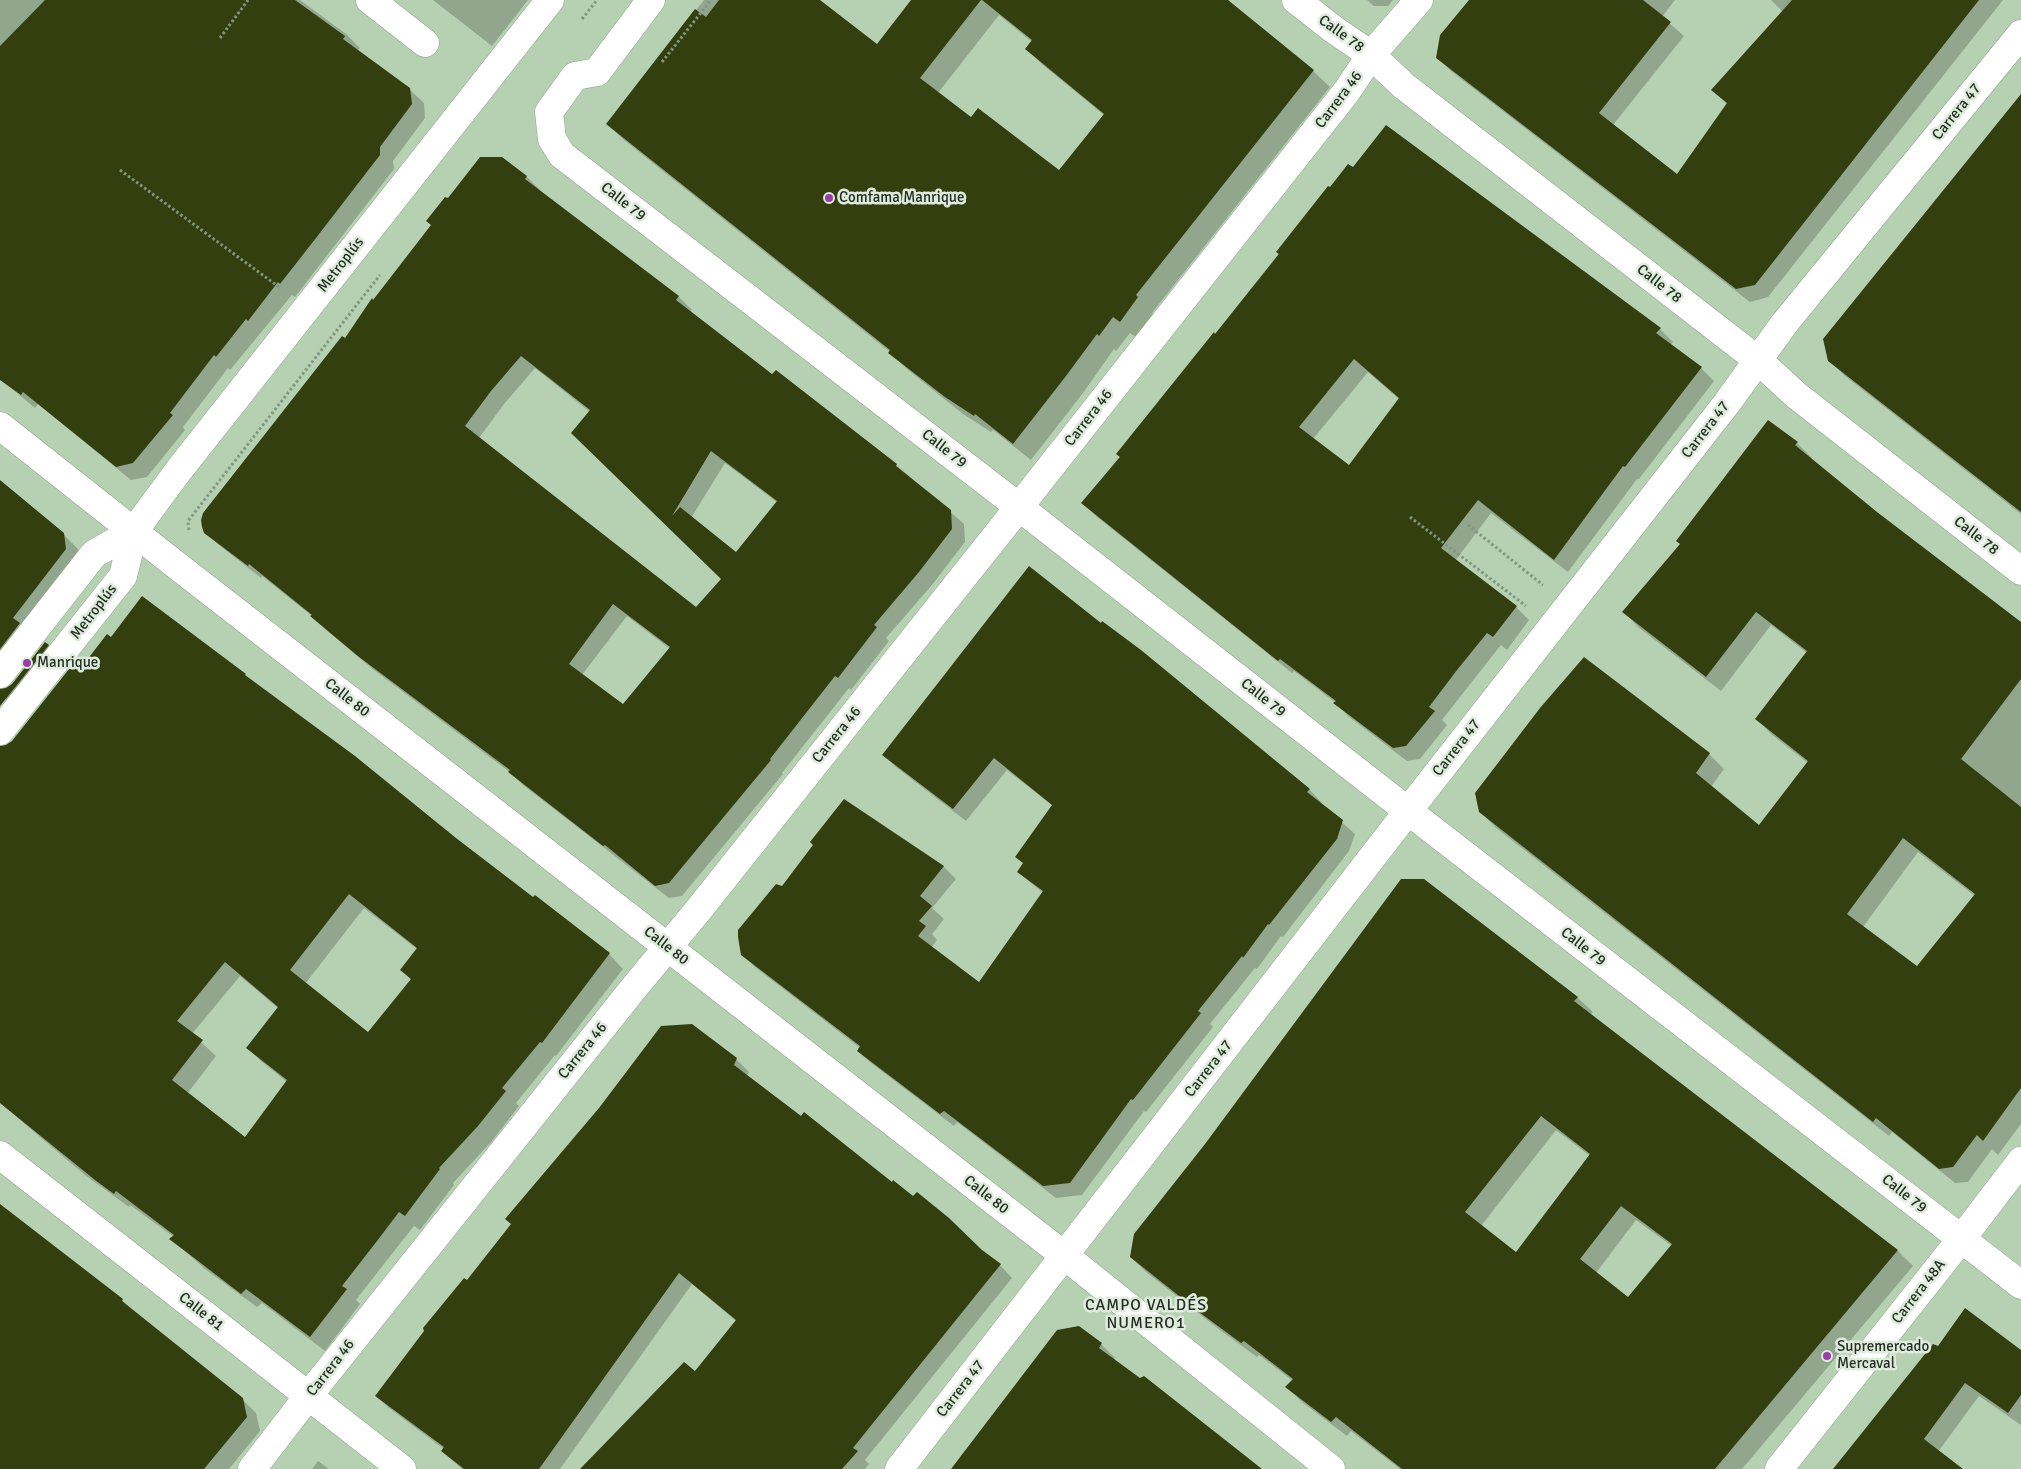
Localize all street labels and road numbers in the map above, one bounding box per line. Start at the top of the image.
street label: Calle 78 [1315,11,1367,57]
street label: Carrera 46 [1312,68,1366,132]
street label: Carrera 47 [1929,80,1985,144]
street label: Calle 79 [597,179,649,225]
street label: Metroplús [314,234,368,296]
street label: Calle 78 [1633,261,1685,307]
street label: Carrera 46 [1061,386,1117,450]
street label: Carrera 47 [1678,398,1734,462]
street label: Calle 79 [918,426,970,472]
street label: Calle 78 [1950,513,2002,559]
street label: Metroplús [67,581,121,643]
street label: Calle 80 [321,675,373,721]
street label: Calle 79 [1237,675,1289,721]
street label: Carrera 46 [809,703,865,767]
street label: Carrera 47 [1429,716,1485,780]
street label: Calle 80 [640,923,692,969]
street label: Calle 79 [1557,924,1609,970]
street label: Carrera 46 [555,1019,611,1083]
street label: Carrera 47 [1181,1037,1237,1101]
street label: Calle 79 [1878,1171,1930,1217]
street label: Calle 80 [960,1172,1012,1218]
street label: Carrera 48A [1888,1256,1950,1328]
street label: Calle 81 [175,1289,227,1335]
street label: Carrera 46 [303,1336,359,1400]
street label: Carrera 47 [933,1357,989,1421]

